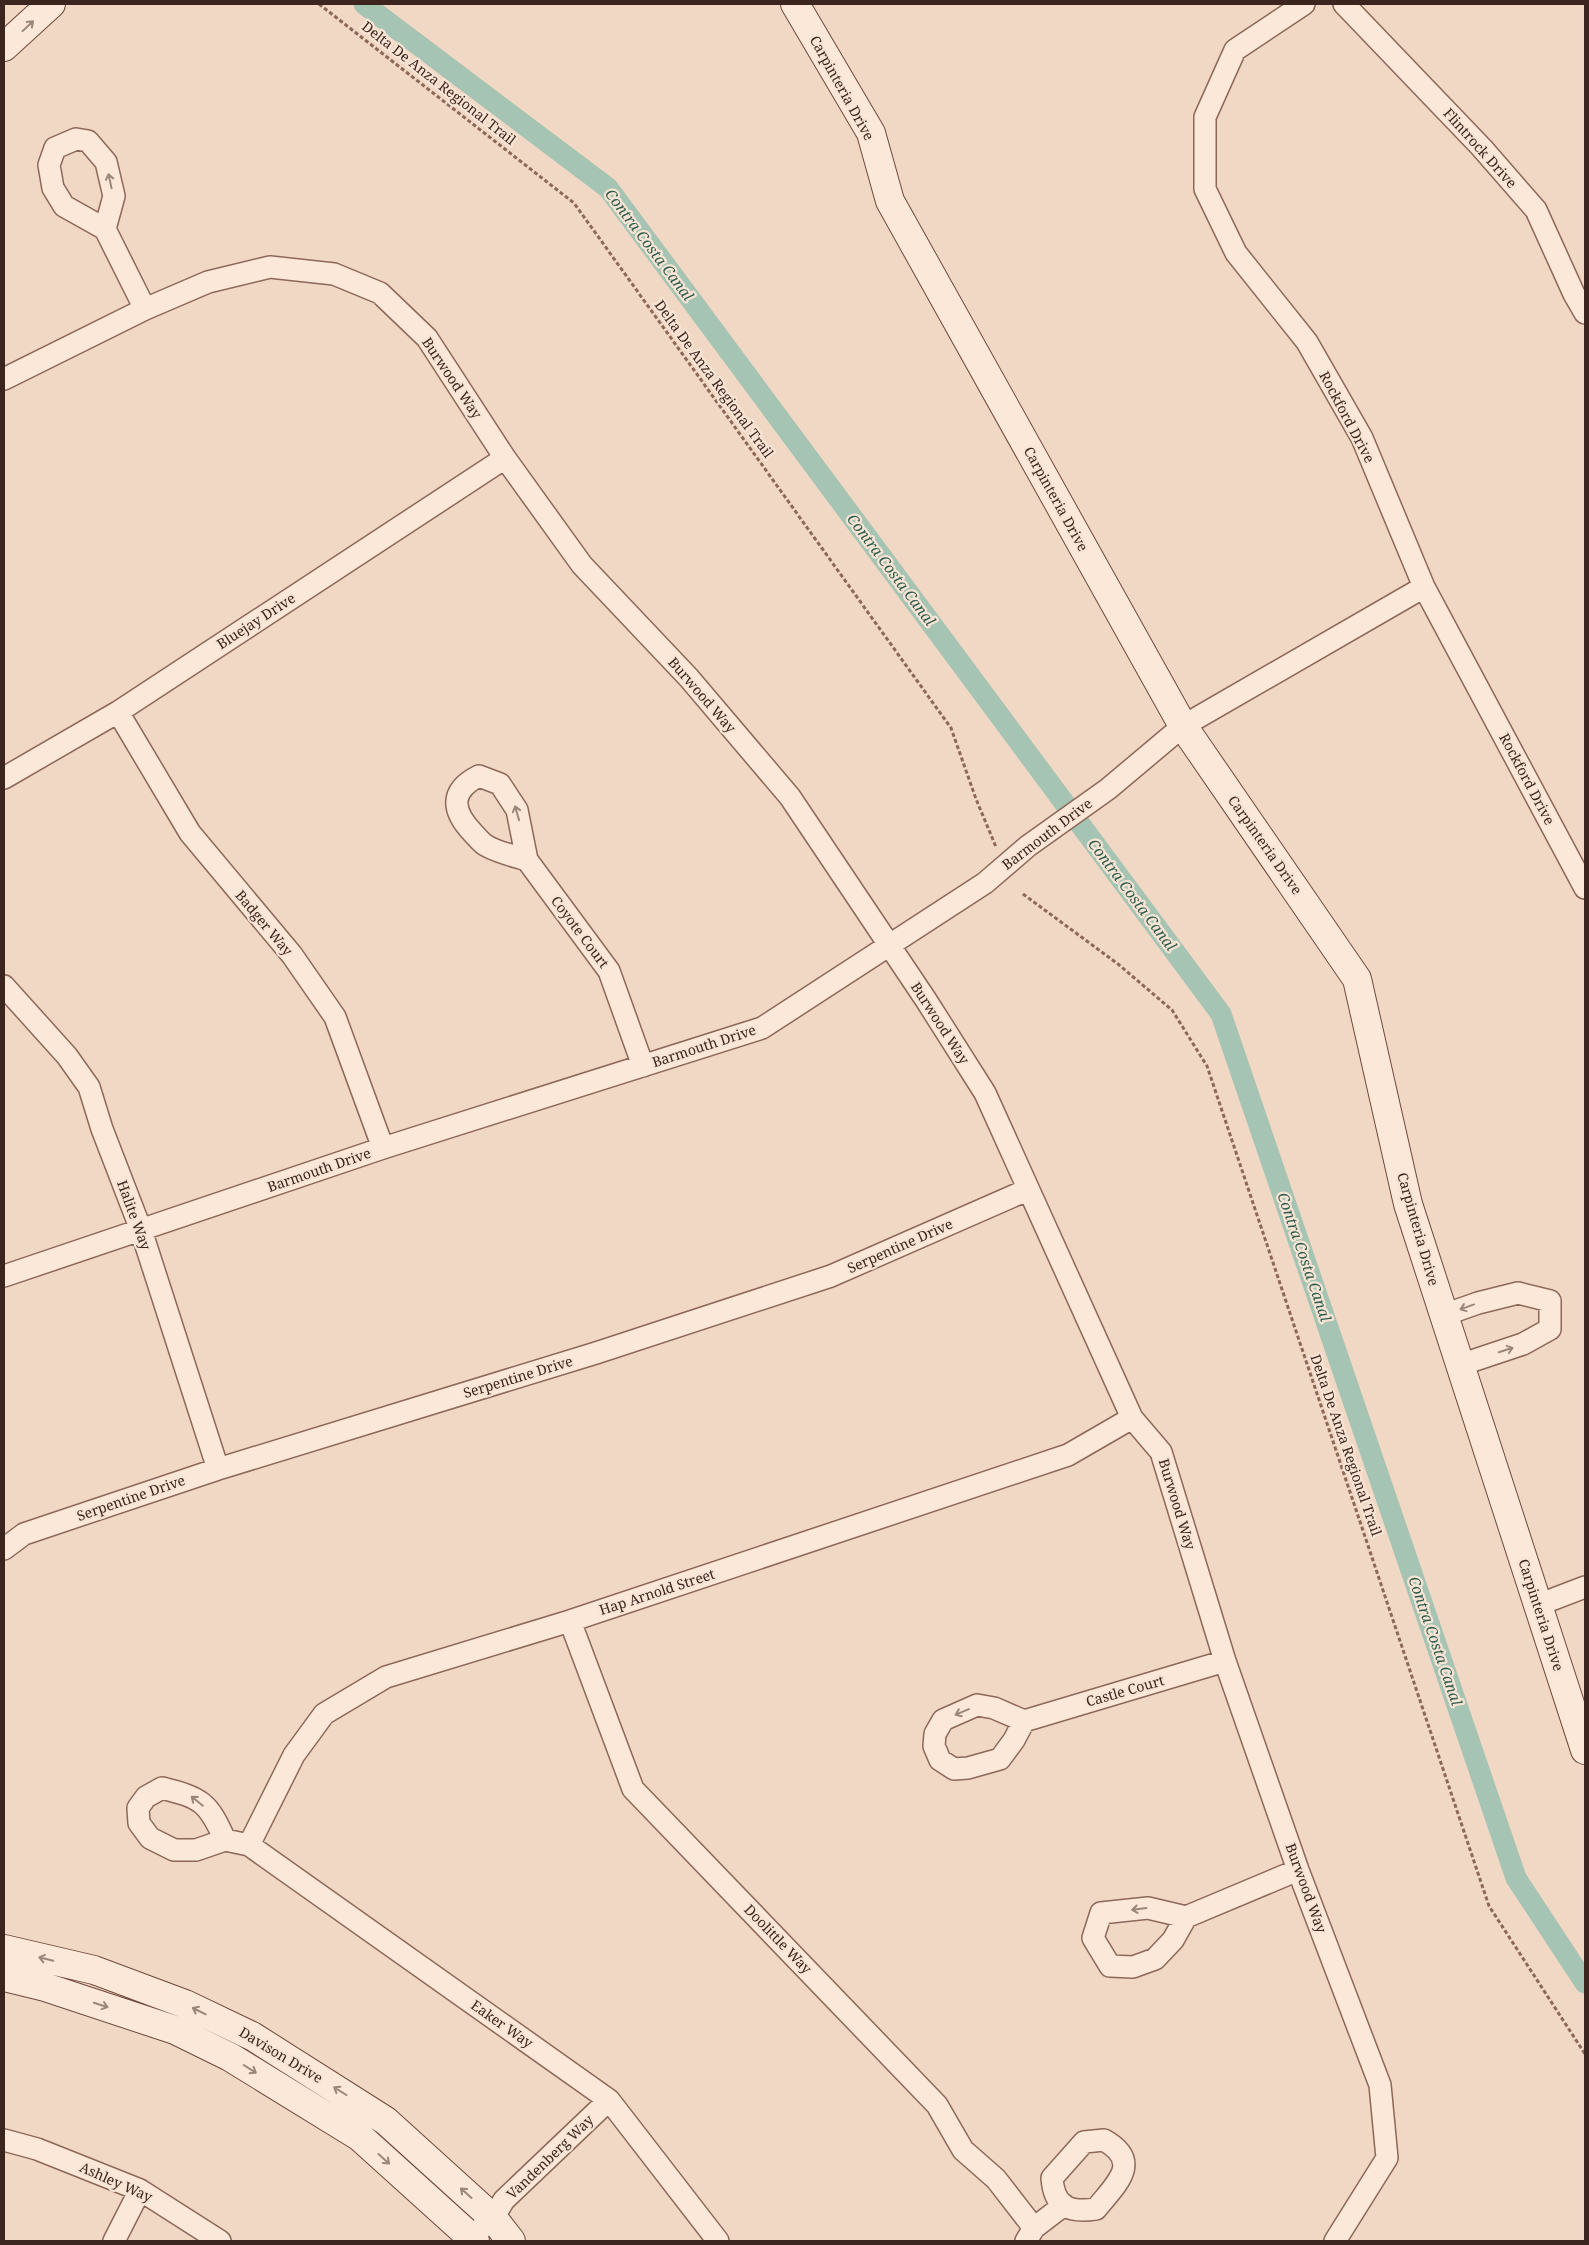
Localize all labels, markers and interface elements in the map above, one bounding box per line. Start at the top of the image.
street label: Delta De Anza Regional Trail [358,16,521,149]
one-way arrow [22,20,35,32]
street label: Carpinteria Drive [806,32,879,144]
street label: Flintrock Drive [1439,104,1521,192]
one-way arrow [105,174,114,190]
water label: Contra Costa Canal [601,184,699,305]
street label: Delta De Anza Regional Trail [651,296,778,462]
street label: Burwood Way [418,333,487,422]
street label: Rockford Drive [1315,368,1380,466]
street label: Carpinteria Drive [1020,443,1093,555]
water label: Contra Costa Canal [843,509,941,630]
street label: Bluejay Drive [213,588,299,653]
street label: Burwood Way [664,653,741,737]
street label: Rockford Drive [1495,730,1560,828]
street label: Carpinteria Drive [1224,791,1307,898]
street label: Barmouth Drive [998,793,1096,874]
one-way arrow [511,805,521,821]
water label: Contra Costa Canal [1084,834,1182,955]
street label: Badger Way [231,886,297,960]
street label: Coyote Court [547,892,614,972]
street label: Burwood Way [907,978,974,1068]
street label: Barmouth Drive [649,1020,758,1071]
street label: Barmouth Drive [265,1143,373,1196]
street label: Carpinteria Drive [1393,1170,1444,1288]
street label: Halite Way [113,1177,156,1252]
water label: Contra Costa Canal [1273,1189,1337,1324]
street label: Serpentine Drive [844,1214,955,1277]
one-way arrow [1460,1303,1475,1312]
one-way arrow [1498,1344,1514,1354]
street label: Serpentine Drive [461,1351,575,1402]
street label: Delta De Anza Regional Trail [1306,1352,1387,1539]
street label: Burwood Way [1155,1456,1200,1552]
street label: Serpentine Drive [74,1470,187,1525]
street label: Carpinteria Drive [1514,1556,1569,1673]
street label: Hap Arnold Street [597,1564,717,1619]
water label: Contra Costa Canal [1404,1573,1468,1708]
street label: Castle Court [1084,1670,1166,1711]
one-way arrow [955,1707,970,1717]
one-way arrow [191,1795,204,1806]
street label: Burwood Way [1281,1840,1332,1935]
street label: Doolittle Way [740,1900,816,1978]
one-way arrow [1131,1904,1147,1914]
one-way arrow [38,1954,54,1963]
street label: Eaker Way [468,1995,537,2052]
one-way arrow [93,2001,108,2010]
one-way arrow [192,2005,207,2015]
street label: Davison Drive [236,2022,327,2087]
one-way arrow [242,2064,256,2074]
one-way arrow [333,2086,347,2097]
street label: Vandenberg Way [502,2110,597,2203]
one-way arrow [378,2153,391,2165]
street label: Ashley Way [77,2157,156,2206]
one-way arrow [459,2188,472,2199]

